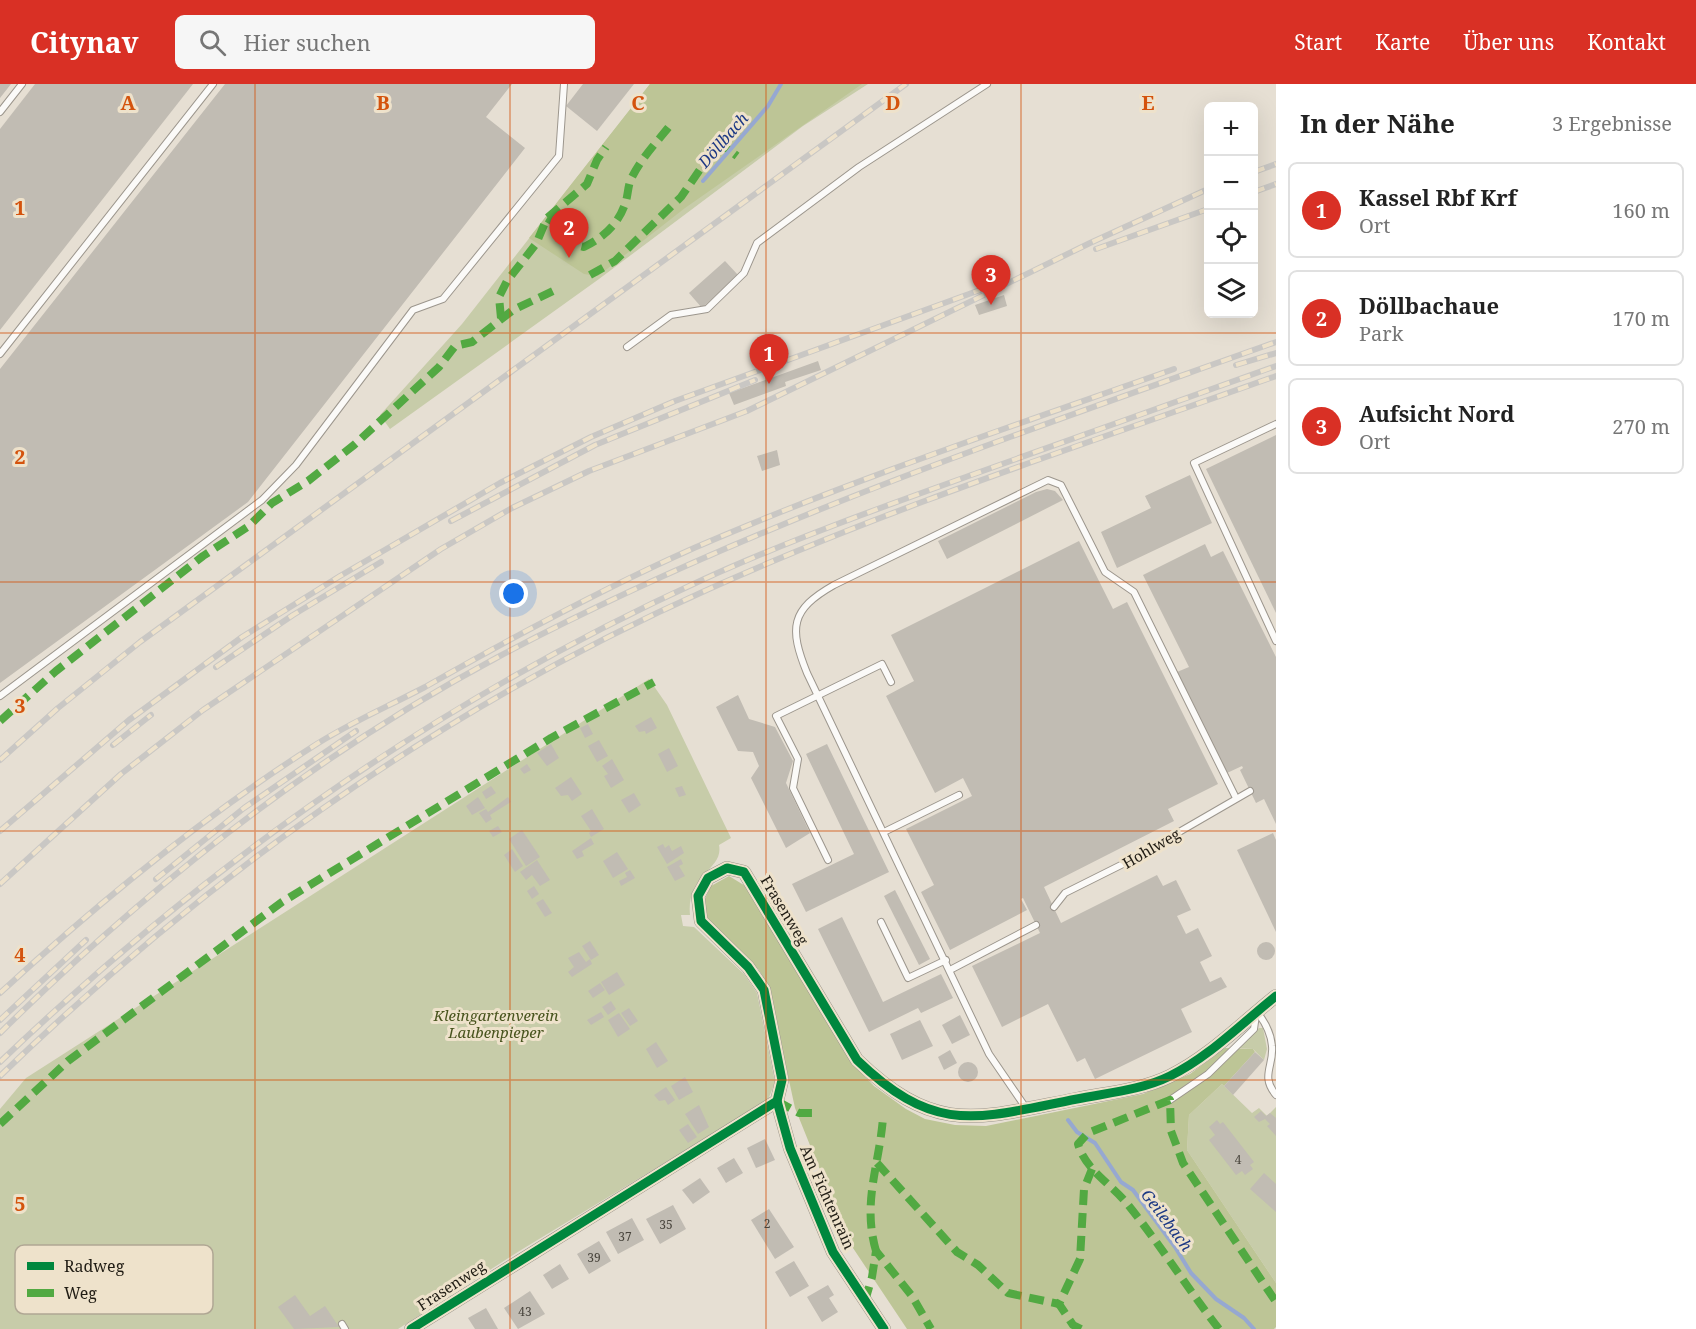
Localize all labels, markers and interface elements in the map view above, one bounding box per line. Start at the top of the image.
search box [175,15,595,69]
text: Citynav [30,23,139,61]
icon: search [196,26,229,59]
text: Hier suchen [244,27,371,57]
text: Start [1294,28,1342,56]
text: Karte [1375,28,1430,56]
text: Über uns [1463,28,1554,56]
text: Kontakt [1587,28,1666,56]
text: A [120,89,136,116]
text: B [376,89,390,116]
text: C [631,89,645,116]
text: D [885,89,901,116]
text: E [1141,89,1155,116]
map controls [1204,102,1258,318]
button: + [1204,102,1258,156]
text: In der Nähe [1300,105,1455,141]
water label: Döllbach [692,108,753,173]
text: 3 Ergebnisse [1552,110,1672,137]
button: − [1204,156,1258,210]
text: Kassel Rbf Krf [1359,182,1517,212]
text: 1 [14,194,26,221]
text: 1 [1316,197,1327,224]
text: 160 m [1612,197,1670,224]
pin: 2 [550,208,588,258]
button: locate [1204,210,1258,264]
text: Ort [1359,212,1390,239]
pin: 3 [972,256,1010,305]
button: layers [1204,264,1258,318]
text: Döllbachaue [1359,290,1499,320]
text: 2 [1316,305,1327,332]
text: 170 m [1612,305,1670,332]
text: Park [1359,320,1403,347]
pin: 1 [750,334,788,384]
text: Aufsicht Nord [1359,398,1515,428]
text: 3 [1316,413,1327,440]
text: 270 m [1612,413,1670,440]
text: Ort [1359,428,1390,455]
text: 2 [14,443,26,470]
your location [499,579,528,608]
text: 3 [14,692,26,719]
street label: Hohlweg [1118,823,1184,873]
street label: Frasenweg [756,872,814,948]
text: 4 [14,941,26,968]
park label: Kleingartenverein Laubenpieper [432,1005,559,1042]
street label: Am Fichtenrain [796,1142,860,1252]
house number: 4 [1235,1151,1242,1168]
water label: Geilebach [1136,1184,1198,1256]
text: 5 [14,1190,26,1217]
house number: 2 [764,1215,770,1232]
house number: 35 [659,1216,673,1233]
house number: 37 [618,1228,632,1245]
legend [15,1245,213,1314]
house number: 39 [587,1249,601,1266]
text: Radweg [64,1255,125,1277]
street label: Frasenweg [413,1255,489,1315]
text: Weg [64,1282,97,1304]
house number: 43 [518,1303,532,1320]

